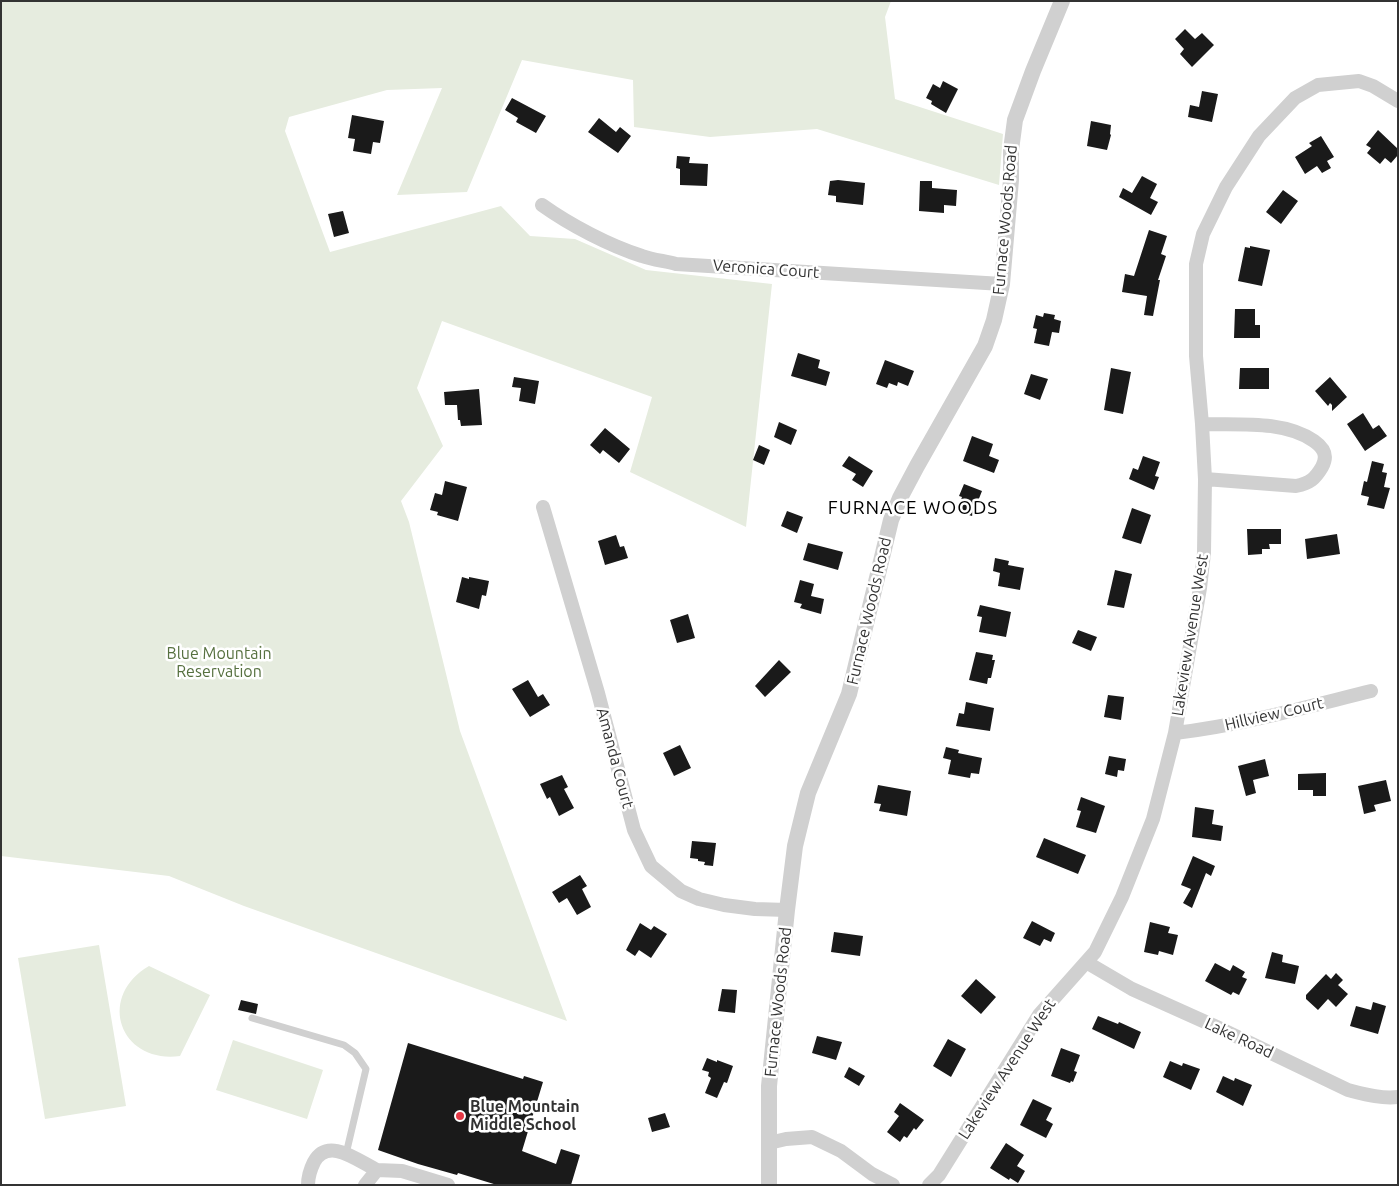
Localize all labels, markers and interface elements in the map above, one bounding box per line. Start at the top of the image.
street label: Furnace Woods Road [989,144,1021,296]
street label: Veronica Court [712,256,820,282]
district label: FURNACE WOODS [826,497,1000,519]
street label: Furnace Woods Road [843,535,895,687]
street label: Lakeview Avenue West [1168,553,1212,717]
park label: Blue Mountain Reservation [166,644,272,682]
street label: Hillview Court [1223,693,1325,735]
street label: Amanda Court [592,706,638,810]
street label: Furnace Woods Road [761,926,795,1078]
street label: Lakeview Avenue West [954,995,1060,1143]
street label: Lake Road [1202,1014,1276,1062]
place label: Blue Mountain Middle School [470,1097,580,1135]
marker: Blue Mountain Middle School [454,1110,466,1122]

